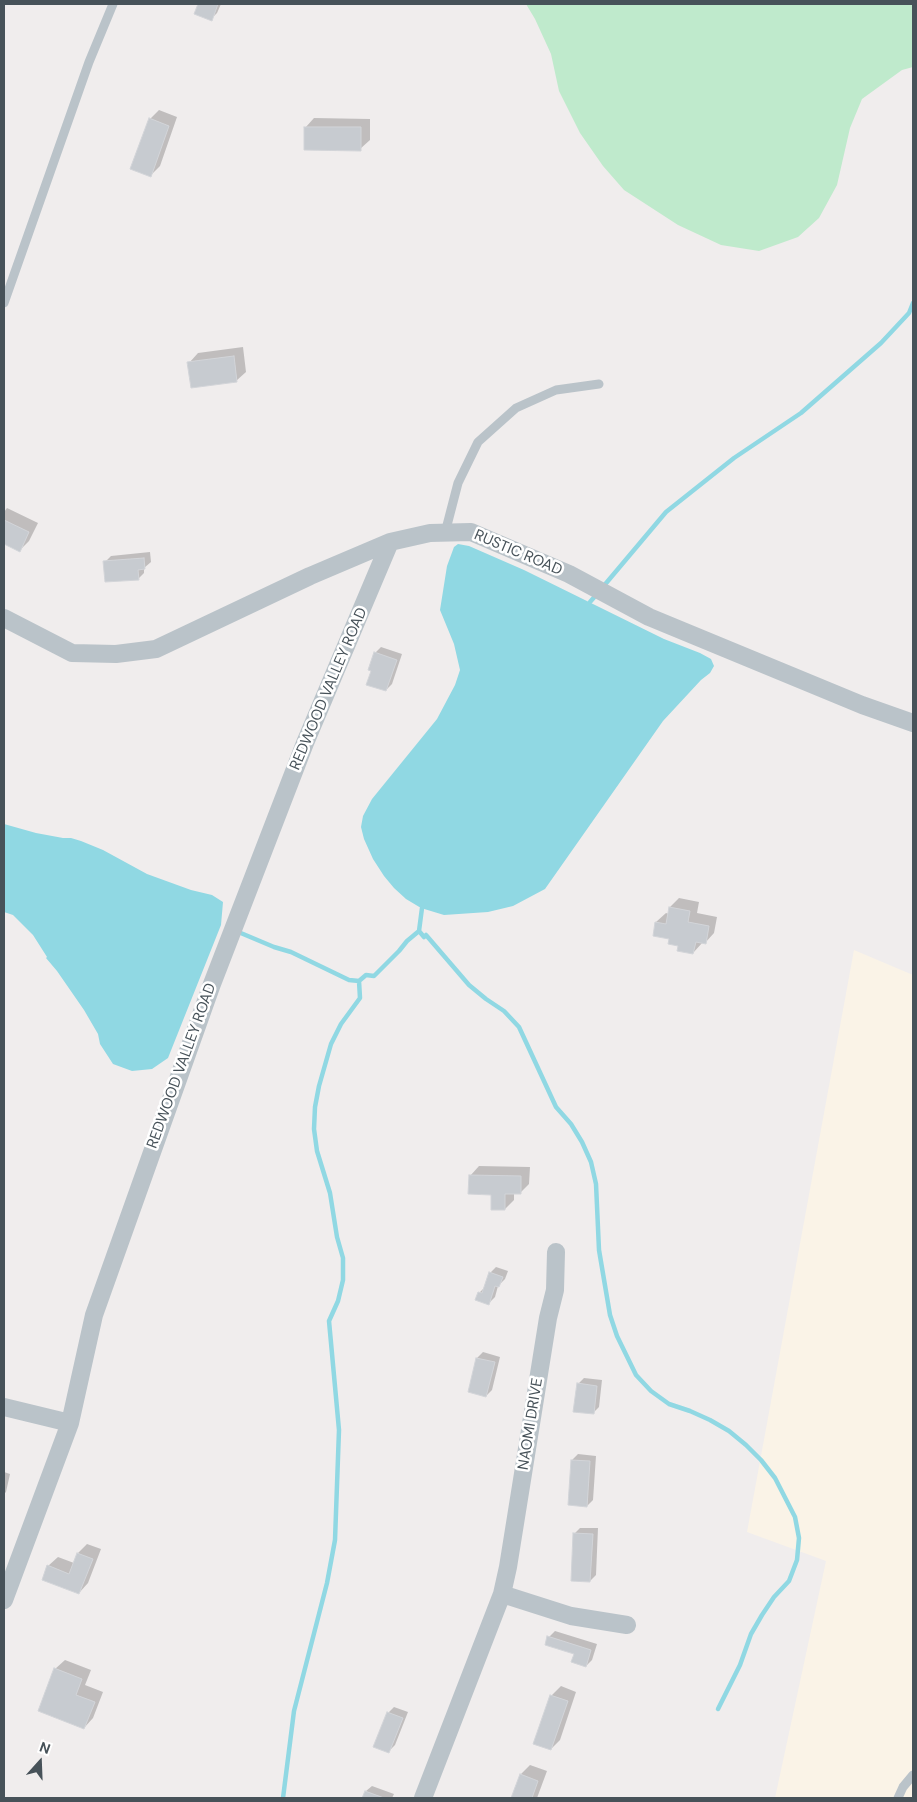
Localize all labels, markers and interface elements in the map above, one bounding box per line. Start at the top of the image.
street label: RUSTIC ROAD [471,526,565,580]
street label: REDWOOD VALLEY ROAD [287,605,371,773]
street label: REDWOOD VALLEY ROAD [144,981,220,1151]
street label: NAOMI DRIVE [515,1377,547,1471]
north arrow [15,1737,65,1787]
text: N [37,1738,53,1758]

